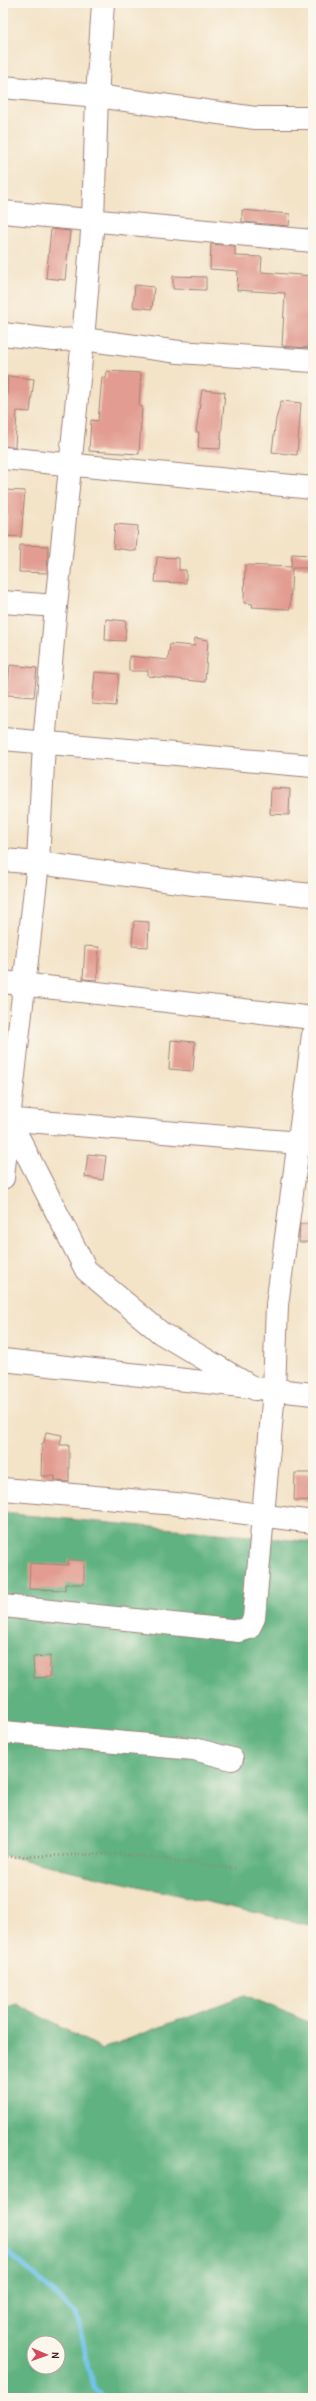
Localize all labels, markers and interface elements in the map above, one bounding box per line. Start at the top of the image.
north arrow [26,2335,66,2375]
text: N [49,2352,63,2359]

